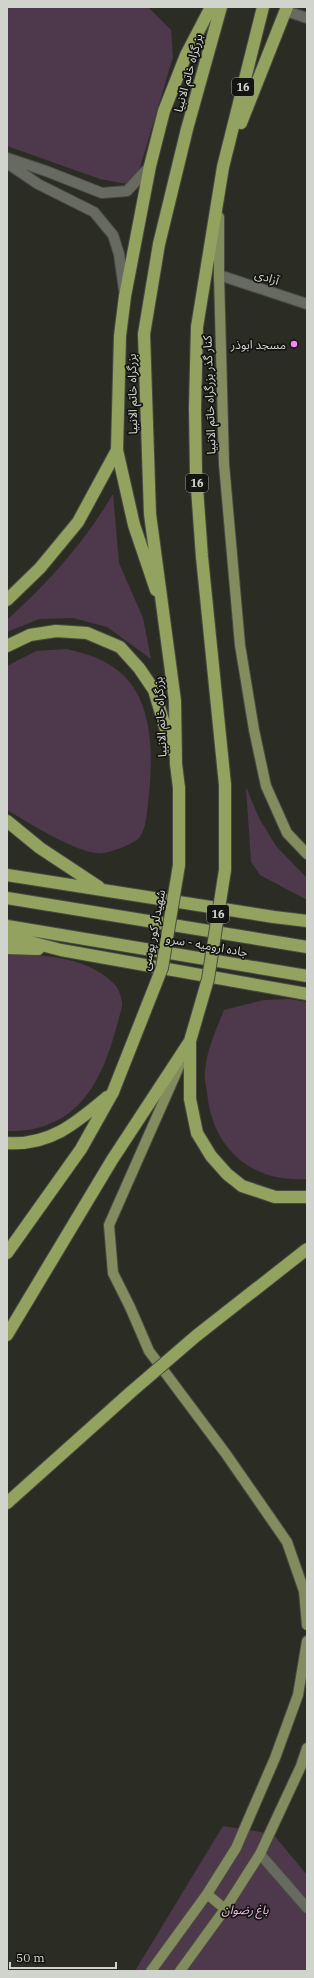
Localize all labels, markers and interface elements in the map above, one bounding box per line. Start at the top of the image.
street label: بزرگراه خاتم الانبیا [170,32,208,114]
road number: 16 [232,78,254,96]
street label: آزادی [253,266,281,288]
street label: کنار گذر بزرگراه خاتم الانبیا [199,334,221,455]
place label: مسجد ابوذر [230,337,286,352]
marker: مسجد ابوذر [289,339,299,349]
street label: بزرگراه خاتم الانبیا [124,354,142,434]
road number: 16 [186,474,208,492]
street label: بزرگراه خاتم الانبیا [150,676,172,758]
street label: شهیدلر کور پوسی [138,888,169,972]
road number: 16 [207,905,229,923]
street label: جاده ارومیه - سرو [165,930,249,960]
park label: باغ رضوان [222,1902,269,1919]
scale bar [10,1944,116,1970]
text: 50 m [16,1950,45,1965]

